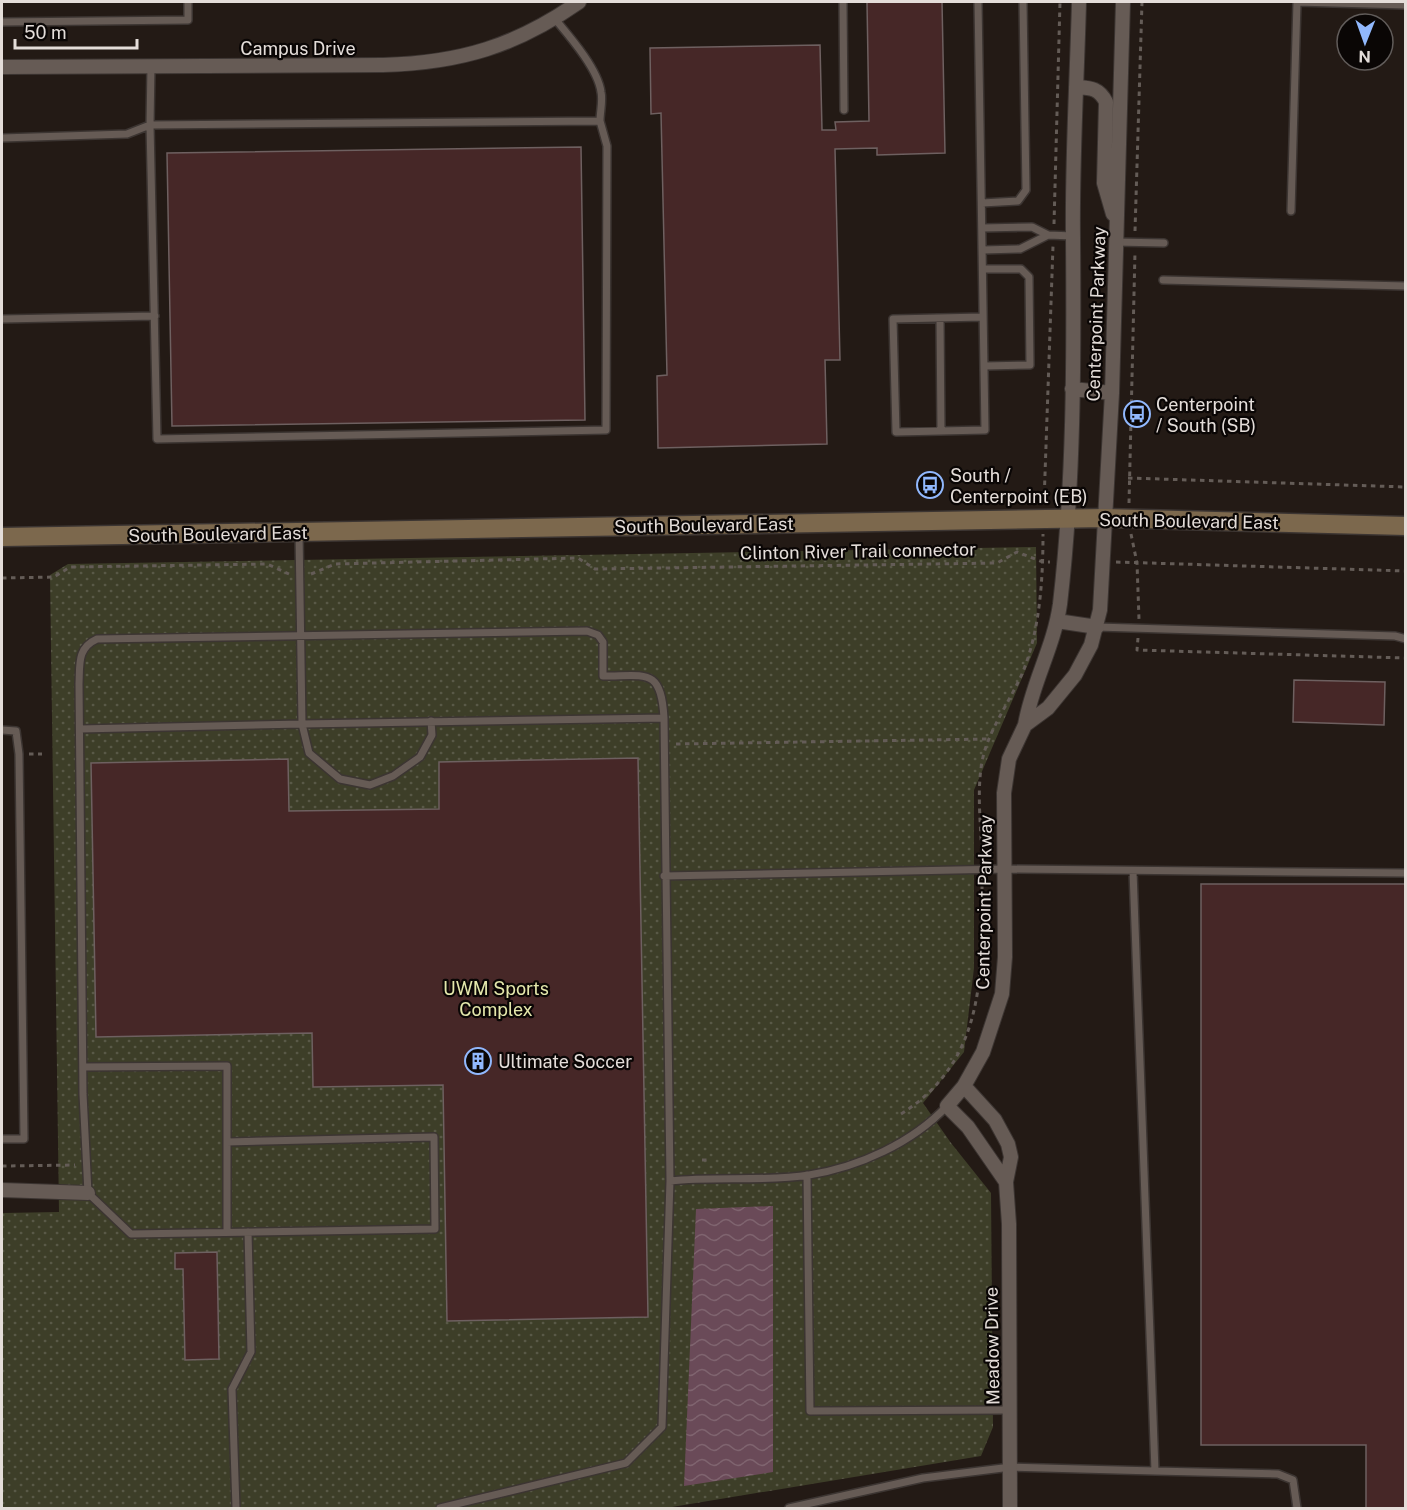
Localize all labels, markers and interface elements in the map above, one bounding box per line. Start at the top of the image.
scale bar [15,12,136,50]
north arrow [1335,12,1395,72]
text: 50 m [24,22,67,43]
street label: Campus Drive [240,38,356,59]
text: N [1358,47,1371,66]
street label: Centerpoint Parkway [1082,226,1110,402]
place label: Centerpoint / South (SB) [1156,394,1256,436]
bus stop icon: Centerpoint / South (SB) [1122,399,1152,429]
place label: South / Centerpoint (EB) [950,465,1088,507]
bus stop icon: South / Centerpoint (EB) [915,470,945,500]
street label: South Boulevard East [1099,509,1279,533]
street label: South Boulevard East [614,513,794,537]
street label: South Boulevard East [128,522,308,546]
street label: Clinton River Trail connector [740,538,976,564]
street label: Centerpoint Parkway [972,814,996,990]
park label: UWM Sports Complex [443,978,549,1020]
building icon: Ultimate Soccer [463,1046,493,1076]
place label: Ultimate Soccer [498,1051,632,1072]
street label: Meadow Drive [980,1287,1004,1405]

